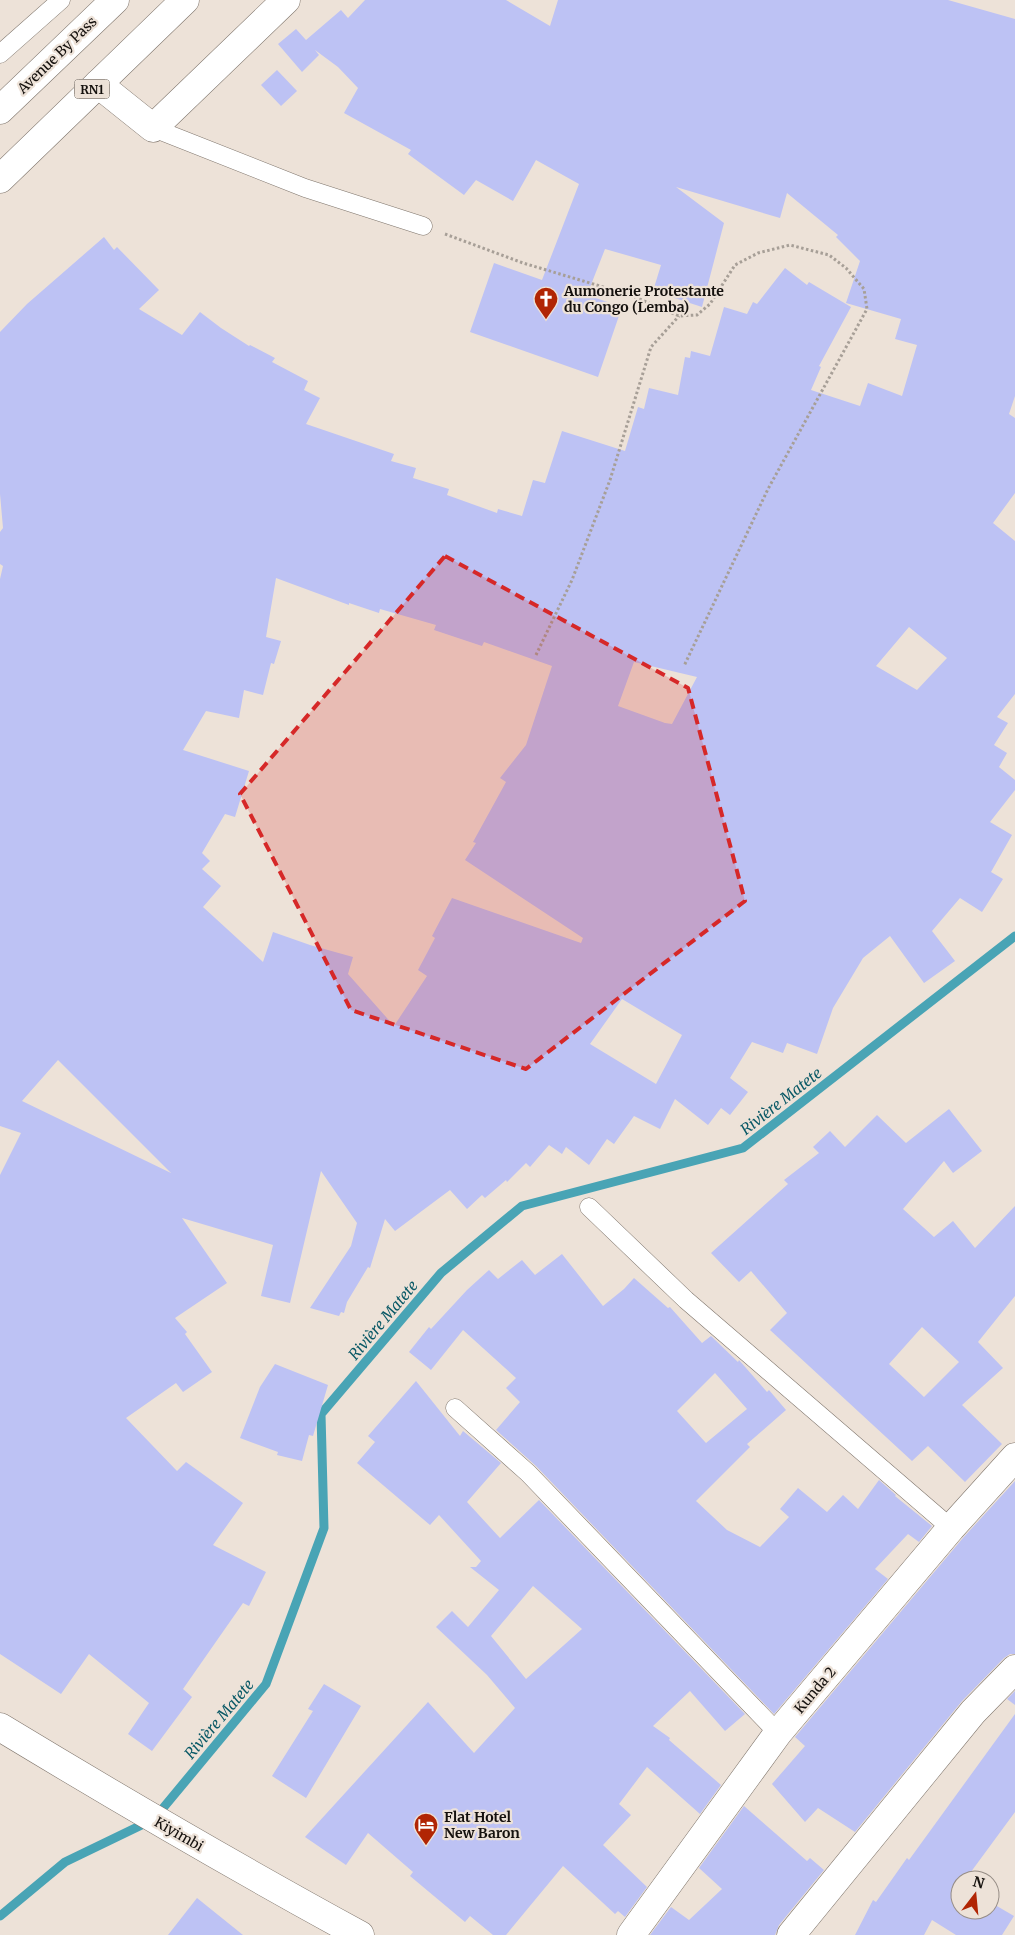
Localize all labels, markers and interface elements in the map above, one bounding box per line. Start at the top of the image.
street label: Avenue By Pass [13,13,100,98]
road number: RN1 [74,80,110,98]
place label: Aumonerie Protestante du Congo (Lemba) [563,282,724,316]
church icon: Aumonerie Protestante du Congo (Lemba) [533,286,559,320]
water label: Rivière Matete [737,1063,826,1139]
water label: Rivière Matete [344,1276,422,1364]
street label: Kunda 2 [790,1663,840,1717]
water label: Rivière Matete [180,1675,258,1763]
place label: Flat Hotel New Baron [444,1808,520,1842]
hotel icon: Flat Hotel New Baron [413,1812,439,1846]
street label: Kiyimbi [151,1813,207,1855]
north arrow [950,1870,1000,1920]
text: N [971,1872,986,1893]

